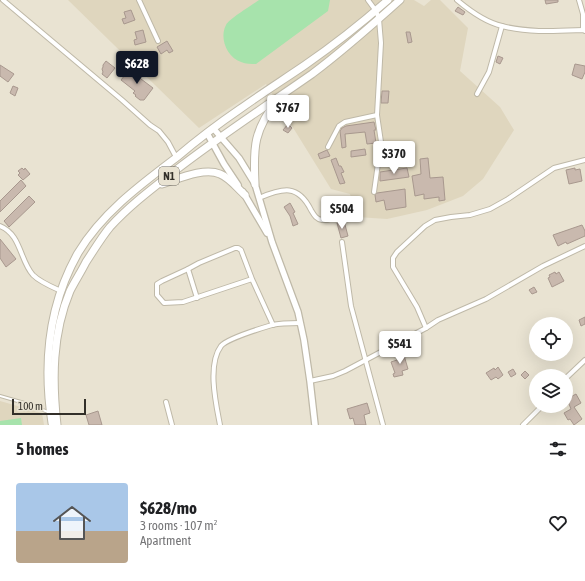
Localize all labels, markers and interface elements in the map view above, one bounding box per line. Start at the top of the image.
pin: $628 [113,51,161,85]
text: $628 [125,56,149,71]
pin: $767 [264,95,312,129]
text: $767 [276,100,300,115]
pin: $370 [370,141,418,175]
text: $370 [382,146,406,161]
road number: N1 [159,167,179,185]
pin: $504 [318,196,366,230]
text: $504 [330,201,354,216]
map controls [529,317,573,413]
button: locate [529,317,573,361]
pin: $541 [376,331,424,365]
text: $541 [388,336,412,351]
button: layers [529,369,573,413]
scale bar [12,397,86,416]
text: 100 m [18,400,43,412]
icon: filters [547,438,569,460]
text: 5 homes [16,439,69,459]
text: $628/mo [140,498,197,518]
icon: home [48,499,96,547]
icon: heart [547,512,569,534]
text: 3 rooms · 107 m² [140,518,217,533]
text: Apartment [140,533,191,548]

